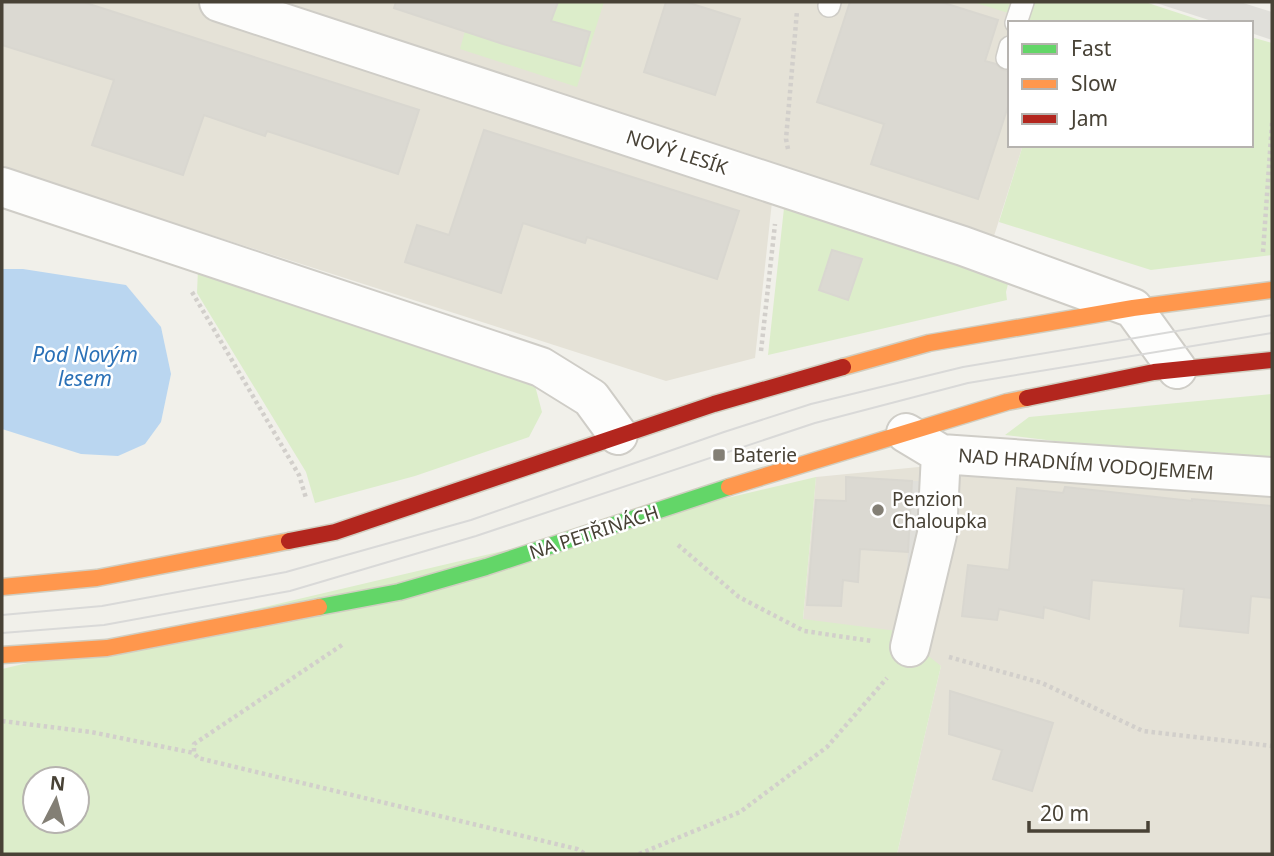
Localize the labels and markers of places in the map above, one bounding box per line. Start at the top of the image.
place label: Baterie [733,442,797,468]
marker: Baterie [711,447,727,463]
place label: Penzion Chaloupka [892,486,987,534]
marker: Penzion Chaloupka [870,502,886,518]

